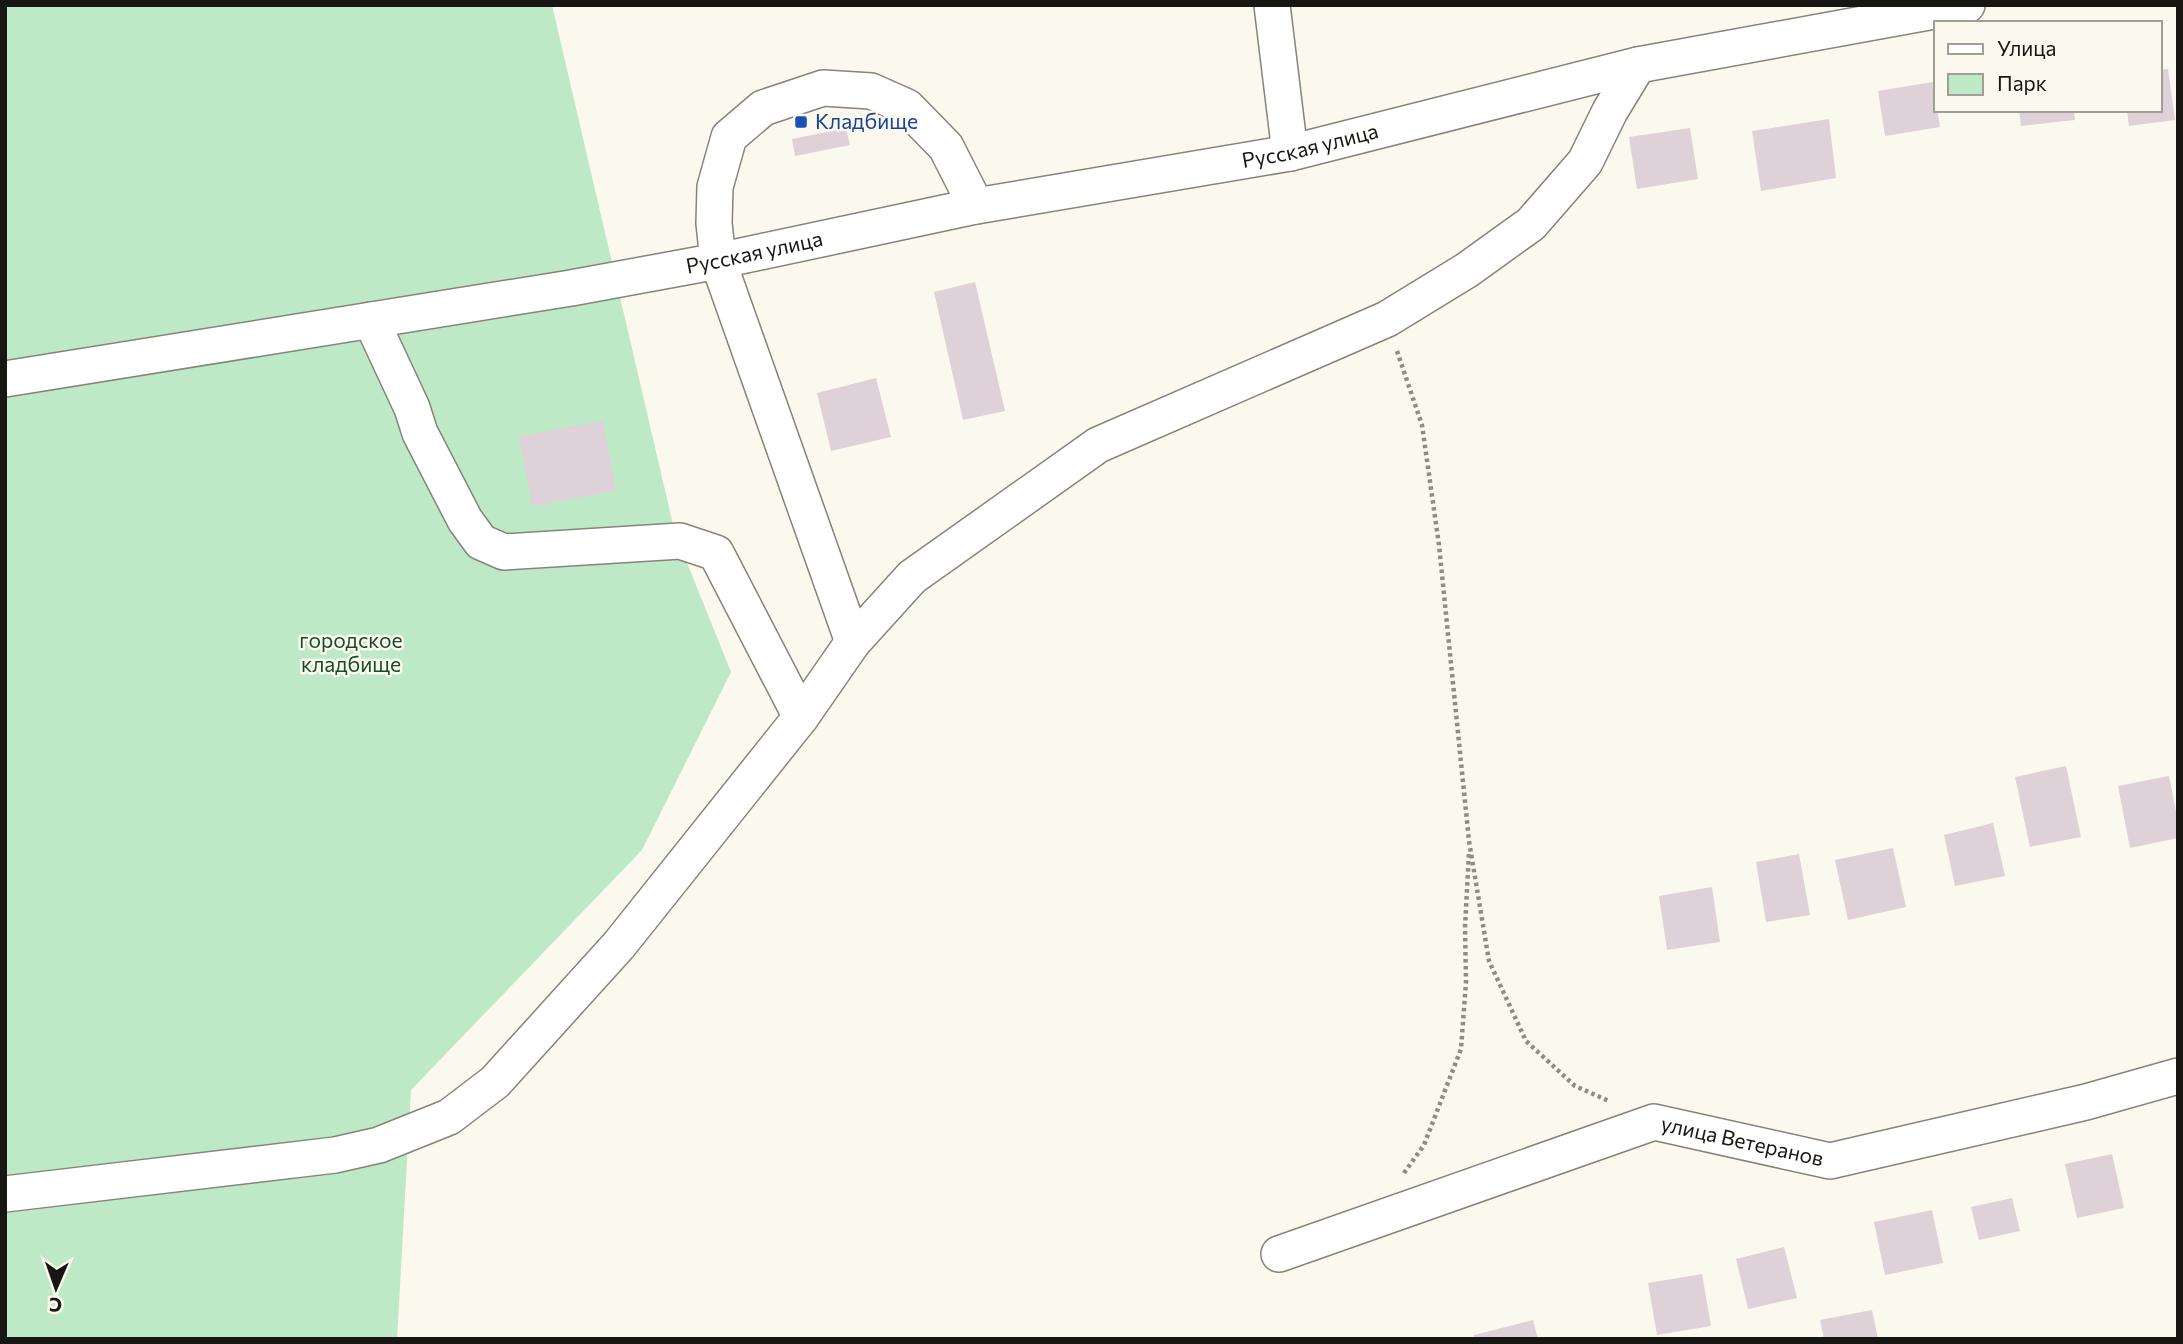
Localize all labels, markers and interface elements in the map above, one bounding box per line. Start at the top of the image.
legend [1934,21,2162,112]
text: Улица [1997,35,2056,60]
text: Парк [1997,70,2047,95]
place label: Кладбище [815,108,918,133]
marker: Кладбище [793,114,809,130]
street label: Русская улица [1240,117,1381,172]
street label: Русская улица [684,225,825,278]
park label: городское кладбище [299,627,403,676]
street label: улица Ветеранов [1659,1110,1826,1170]
north arrow [21,1253,91,1323]
text: С [48,1294,62,1317]

